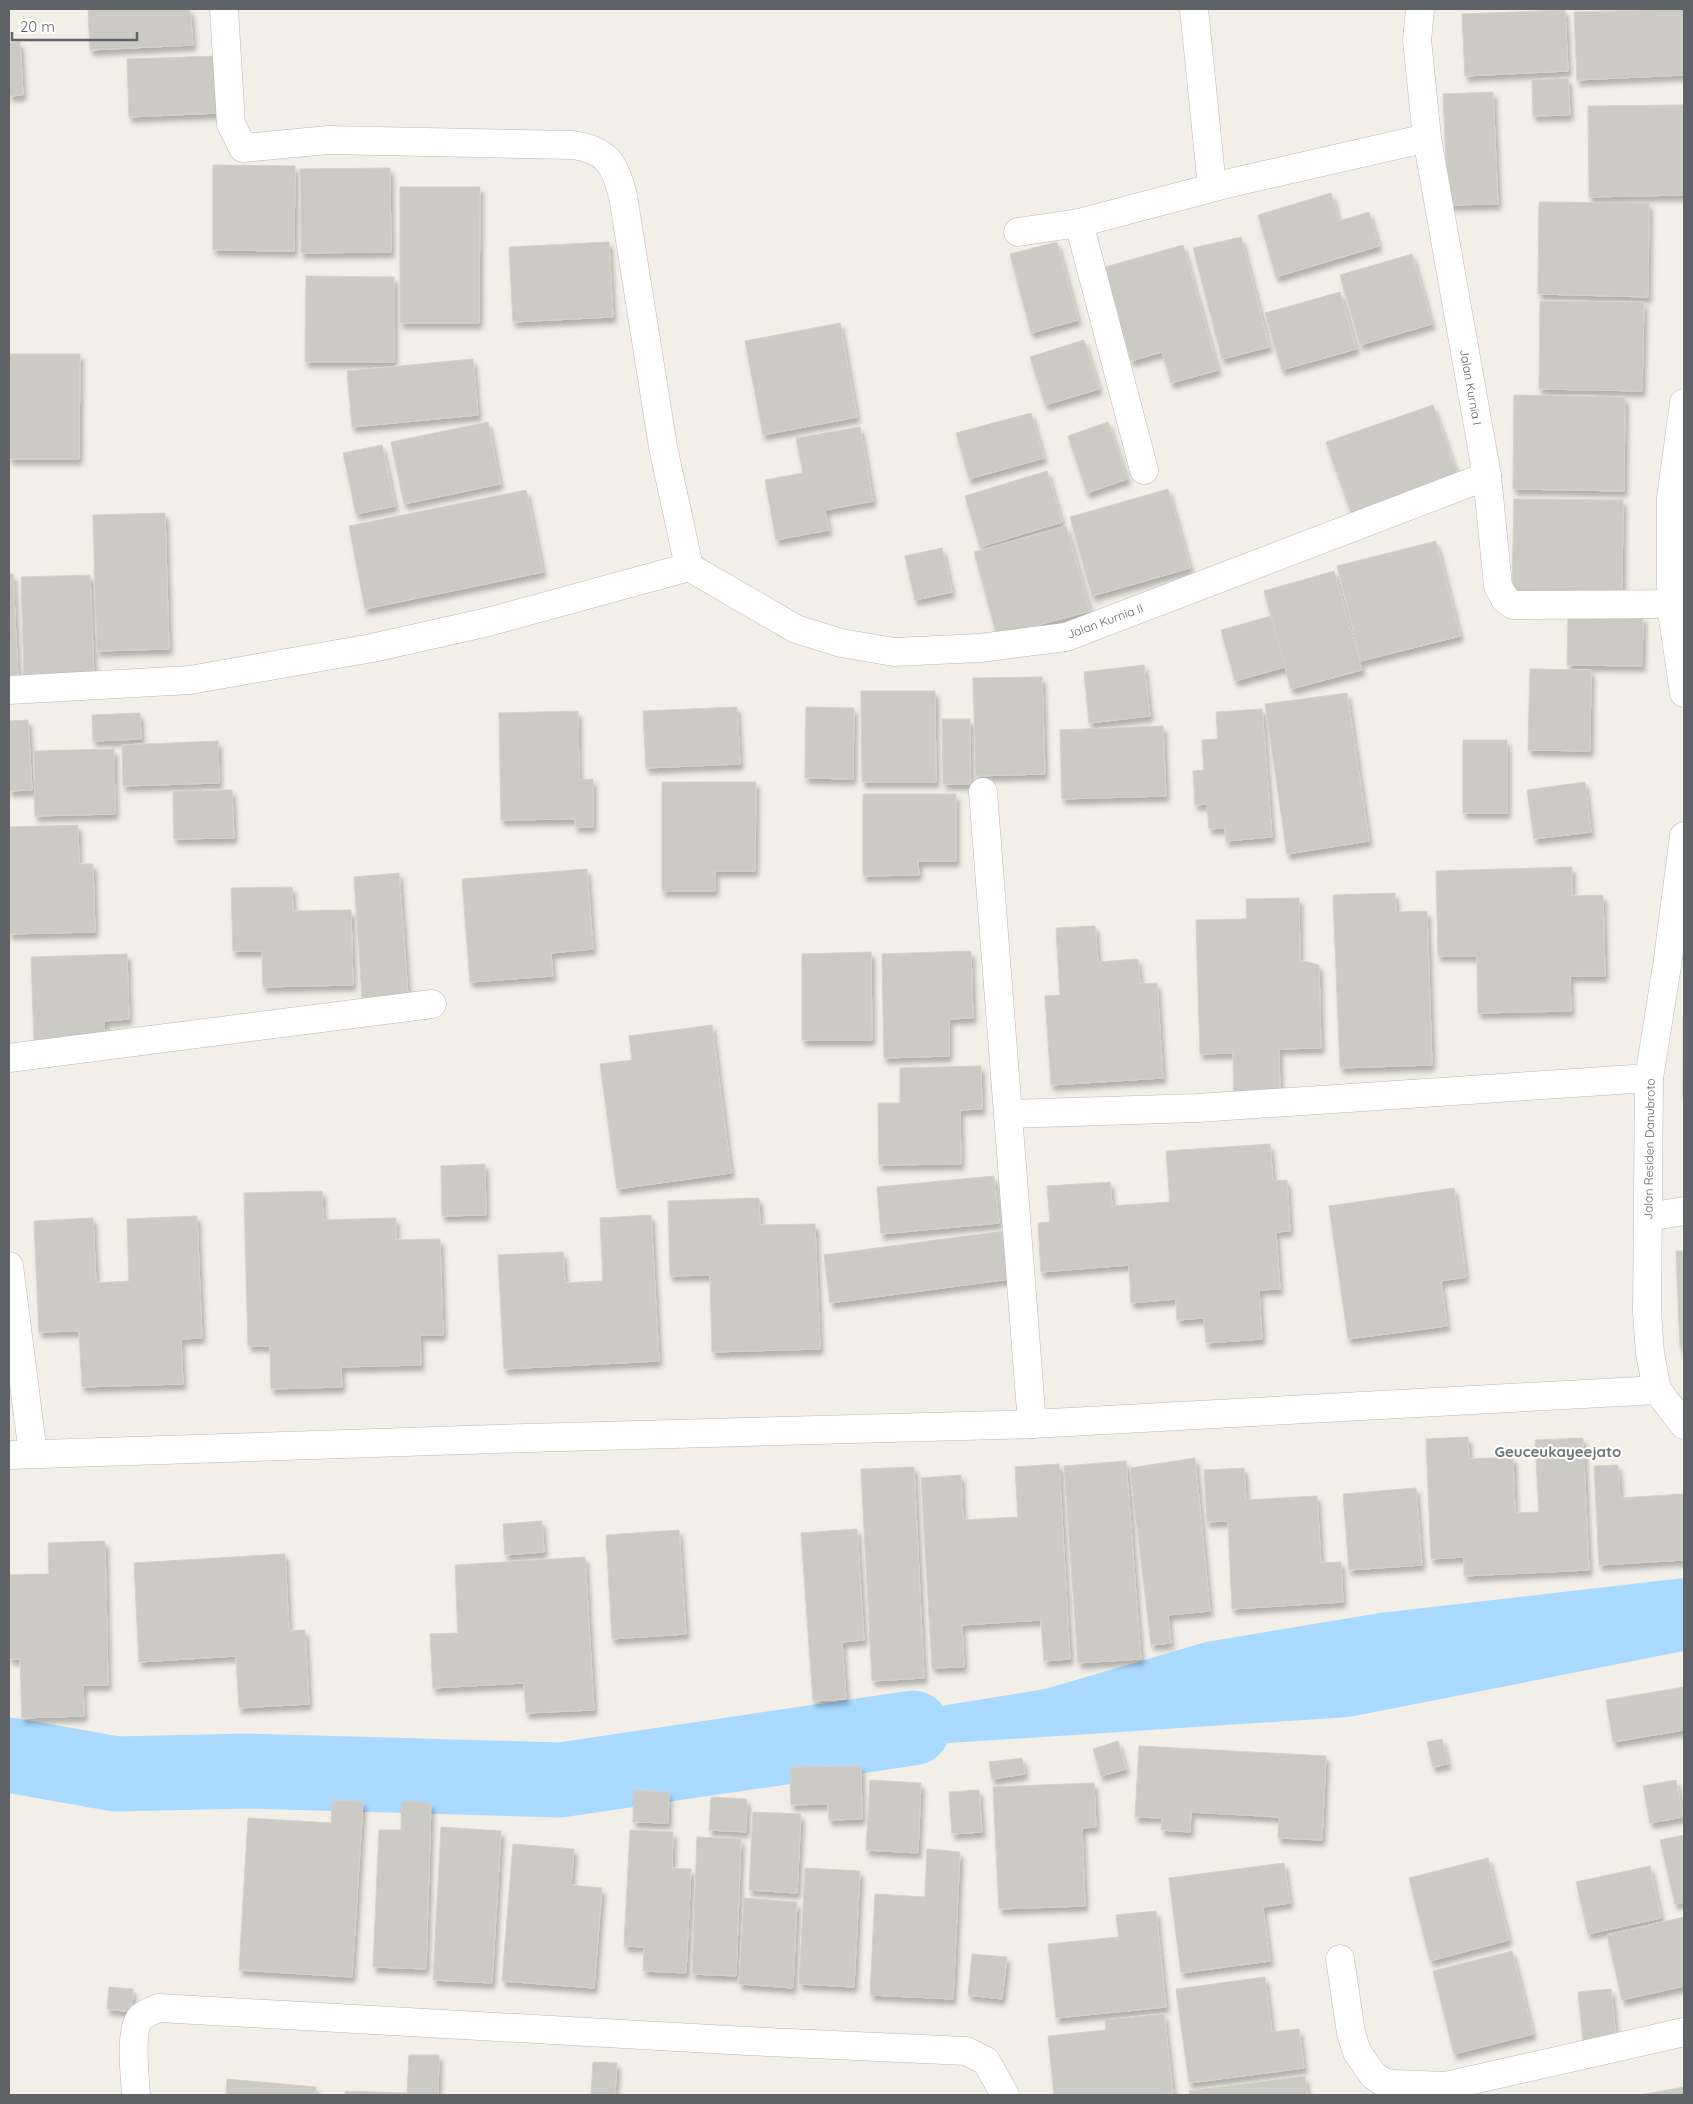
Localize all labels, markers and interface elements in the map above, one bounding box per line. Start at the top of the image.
scale bar [12,10,138,42]
text: 20 m [20,17,55,36]
street label: Jalan Kurnia I [1457,348,1485,426]
street label: Jalan Kurnia II [1065,600,1145,642]
street label: Jalan Residen Danubroto [1640,1078,1658,1220]
district label: Geuceukayeejato [1495,1442,1621,1461]

